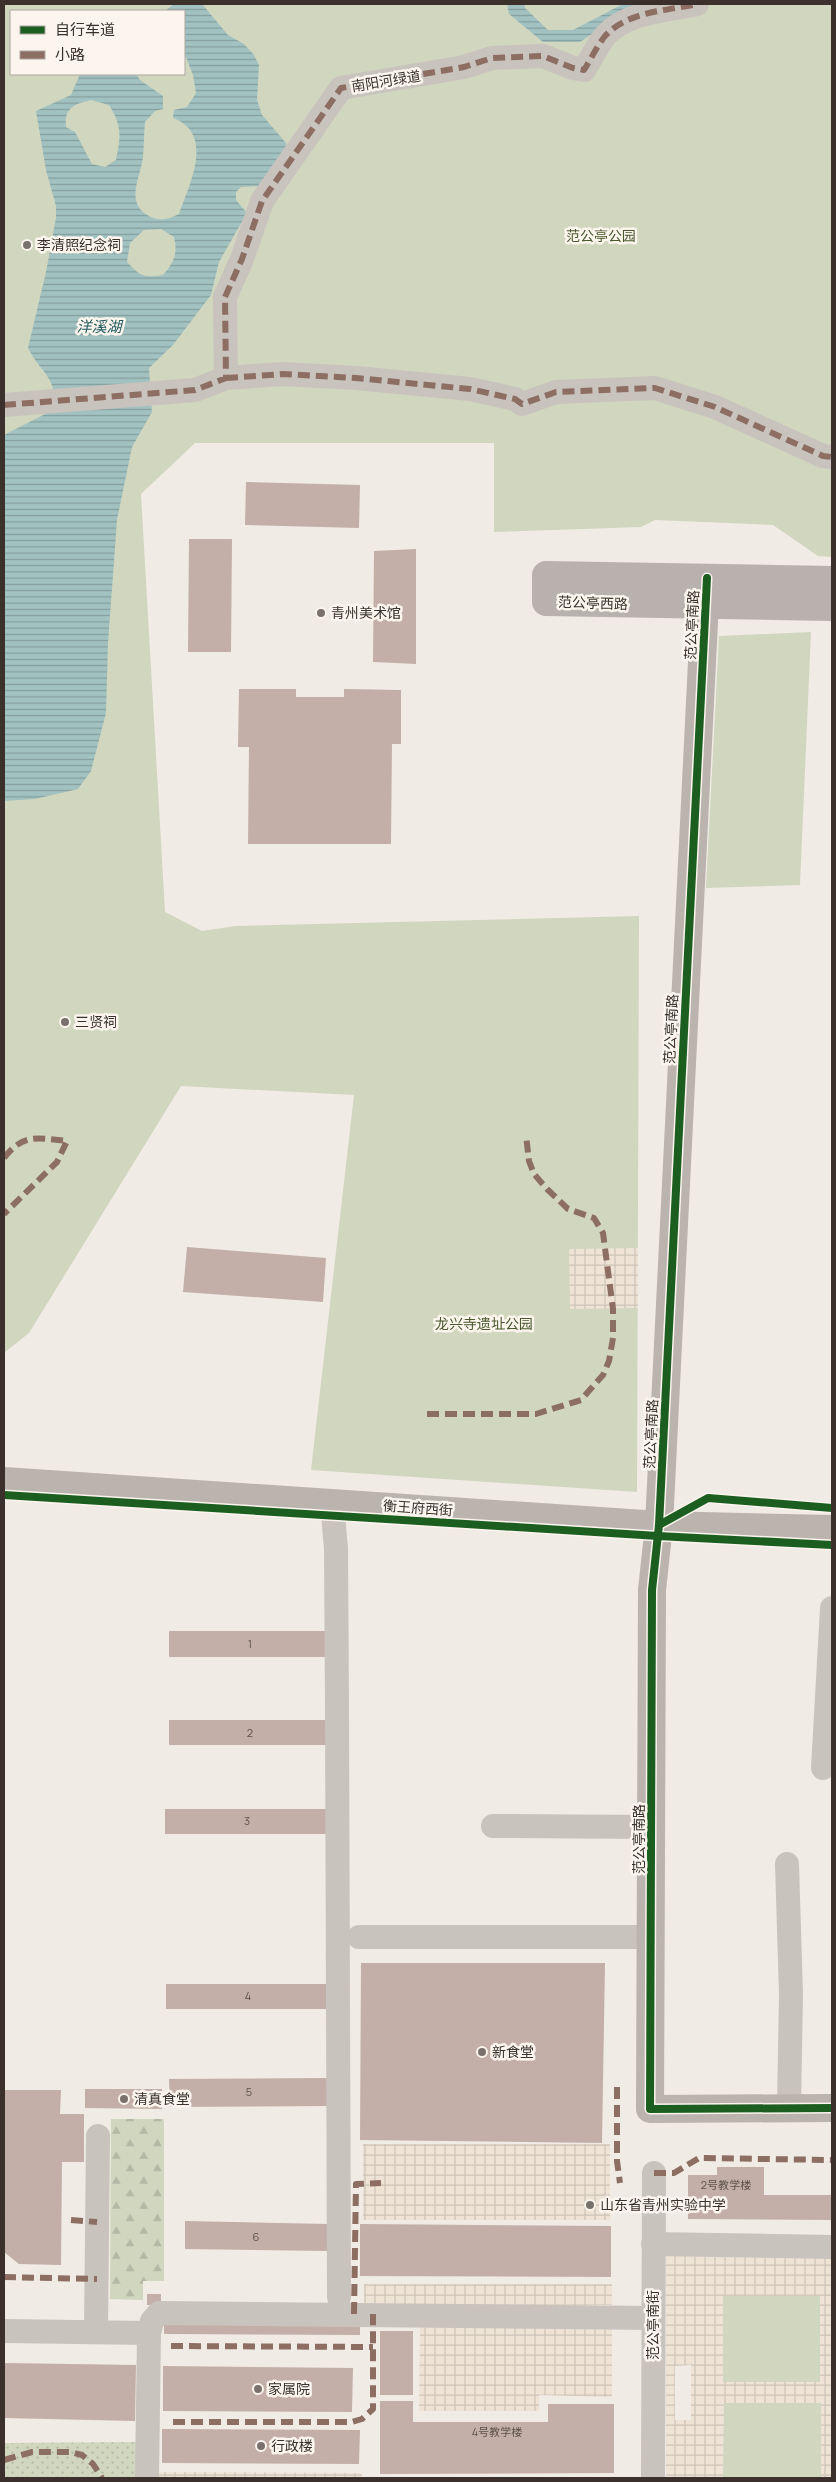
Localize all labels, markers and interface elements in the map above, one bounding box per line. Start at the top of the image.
legend [10,10,185,75]
text: 自行车道 [55,19,115,40]
text: 小路 [55,44,85,65]
street label: 南阳河绿道 [350,66,422,95]
park label: 范公亭公园 [566,226,636,245]
place label: 李清照纪念祠 [37,235,121,254]
marker: 李清照纪念祠 [21,239,33,251]
water label: 洋溪湖 [76,316,123,337]
street label: 范公亭南路 [680,590,703,660]
street label: 范公亭西路 [558,592,628,613]
place label: 青州美术馆 [331,603,401,622]
marker: 青州美术馆 [315,607,327,619]
street label: 范公亭南路 [659,994,682,1064]
place label: 三贤祠 [75,1012,117,1031]
marker: 三贤祠 [59,1016,71,1028]
park label: 龙兴寺遗址公园 [435,1314,533,1333]
street label: 范公亭南路 [639,1399,662,1469]
street label: 衡王府西街 [382,1496,454,1519]
house number: 1 [248,1636,252,1651]
house number: 2 [247,1725,253,1740]
street label: 范公亭南路 [629,1804,648,1874]
house number: 3 [244,1813,250,1828]
house number: 4 [245,1988,251,2003]
place label: 新食堂 [492,2042,534,2061]
marker: 新食堂 [476,2046,488,2058]
house number: 5 [246,2084,252,2099]
place label: 清真食堂 [134,2089,190,2108]
marker: 清真食堂 [118,2093,130,2105]
house number: 2号教学楼 [701,2177,751,2192]
place label: 山东省青州实验中学 [600,2195,726,2214]
marker: 山东省青州实验中学 [584,2199,596,2211]
house number: 6 [253,2229,260,2244]
street label: 范公亭南街 [643,2290,662,2360]
place label: 家属院 [268,2379,310,2398]
marker: 家属院 [252,2383,264,2395]
house number: 4号教学楼 [472,2424,522,2439]
place label: 行政楼 [271,2436,313,2455]
marker: 行政楼 [255,2440,267,2452]

